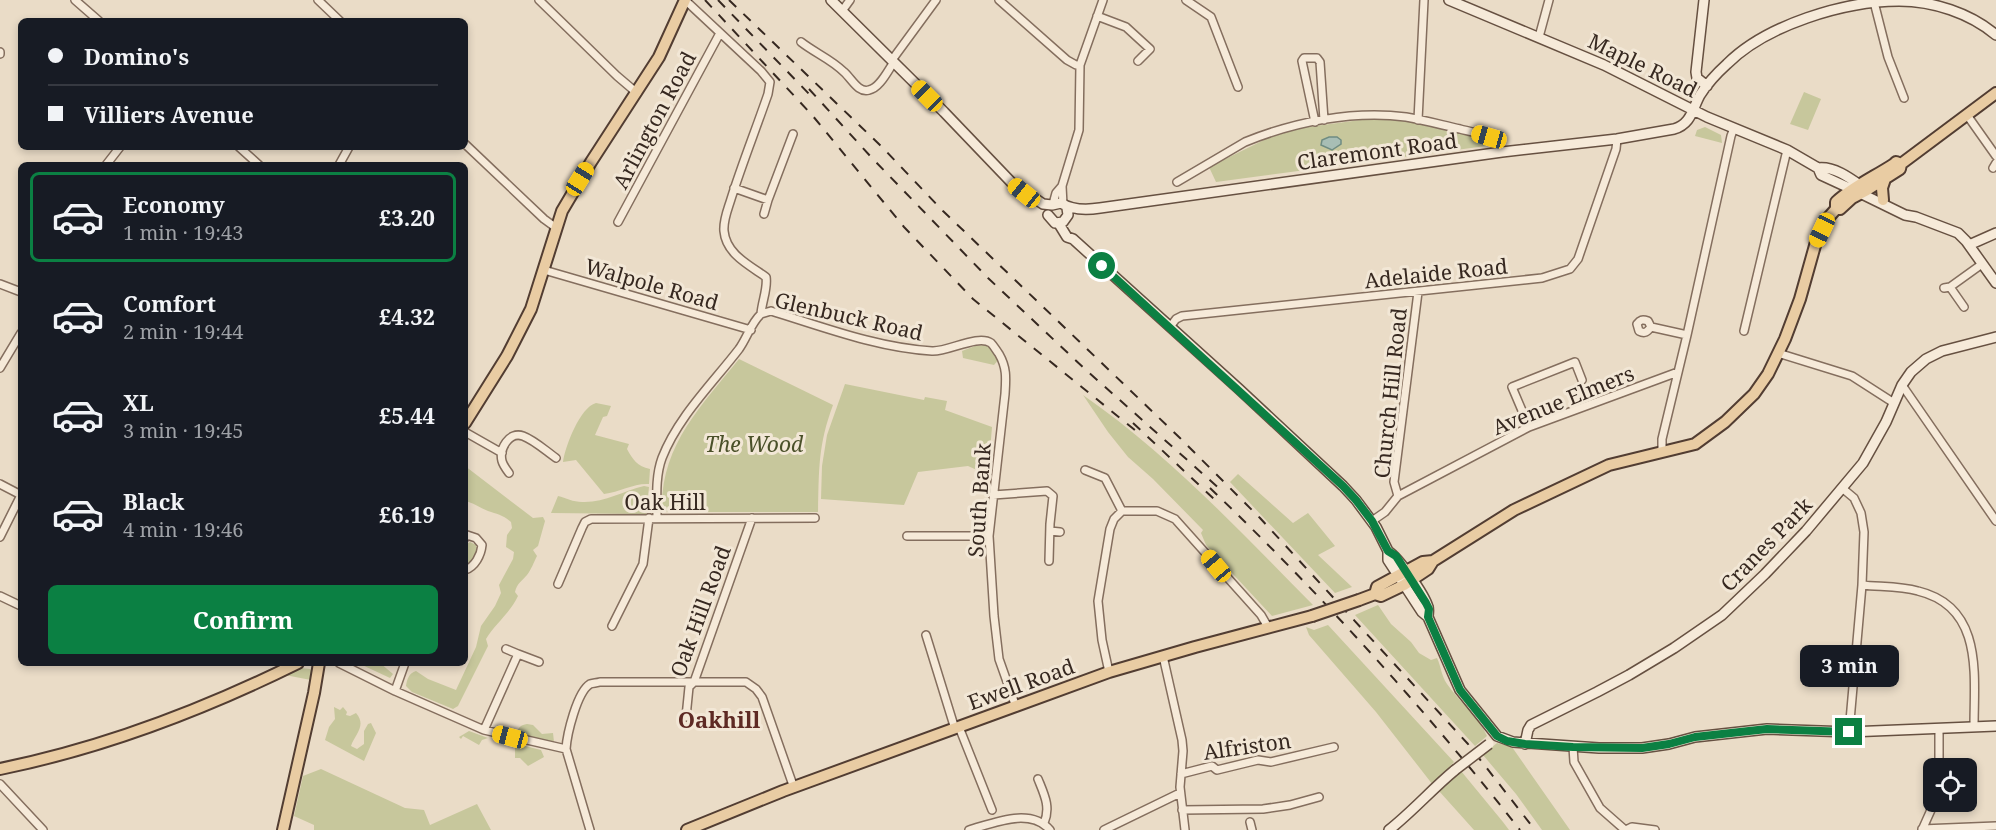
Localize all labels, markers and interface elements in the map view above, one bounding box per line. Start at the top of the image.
street label: Maple Road [1584,27,1702,104]
text: Domino's [84,41,189,71]
street label: Arlington Road [606,46,702,194]
car [908,77,946,115]
text: Villiers Avenue [84,99,254,129]
car [1469,123,1509,151]
street label: Claremont Road [1295,126,1459,176]
car [563,159,597,199]
car [1004,175,1044,211]
text: Economy [123,189,225,219]
icon: car [51,190,105,244]
text: £3.20 [379,202,435,232]
car [1806,210,1838,250]
text: 1 min · 19:43 [123,219,243,246]
street label: Walpole Road [582,252,722,316]
route start [1088,252,1115,279]
street label: Adelaide Road [1363,252,1509,294]
street label: Glenbuck Road [772,285,926,347]
text: Comfort [123,288,216,318]
icon: car [51,289,105,343]
text: £4.32 [379,301,435,331]
street label: Church Hill Road [1367,306,1413,480]
text: 2 min · 19:44 [123,318,243,345]
street label: Avenue Elmers [1488,359,1638,441]
text: XL [123,387,154,417]
icon: car [51,388,105,442]
text: £5.44 [379,400,435,430]
text: 3 min · 19:45 [123,417,243,444]
park label: The Wood [705,430,804,458]
street label: South Bank [961,441,997,558]
text: Black [123,486,184,516]
icon: car [51,487,105,541]
street label: Oak Hill [624,488,706,516]
street label: Cranes Park [1714,490,1818,597]
text: £6.19 [379,499,435,529]
text: 4 min · 19:46 [123,516,243,543]
street label: Oak Hill Road [663,541,737,680]
car [1198,546,1234,586]
button: Confirm [48,585,438,654]
callout: 3 min [1800,645,1898,687]
street label: Ewell Road [964,652,1078,716]
text: 3 min [1821,652,1878,679]
district label: Oakhill [678,704,760,734]
route end [1835,718,1862,745]
car [490,724,530,750]
street label: Alfriston [1201,726,1293,766]
map controls [1923,758,1977,812]
button: locate [1923,758,1977,812]

